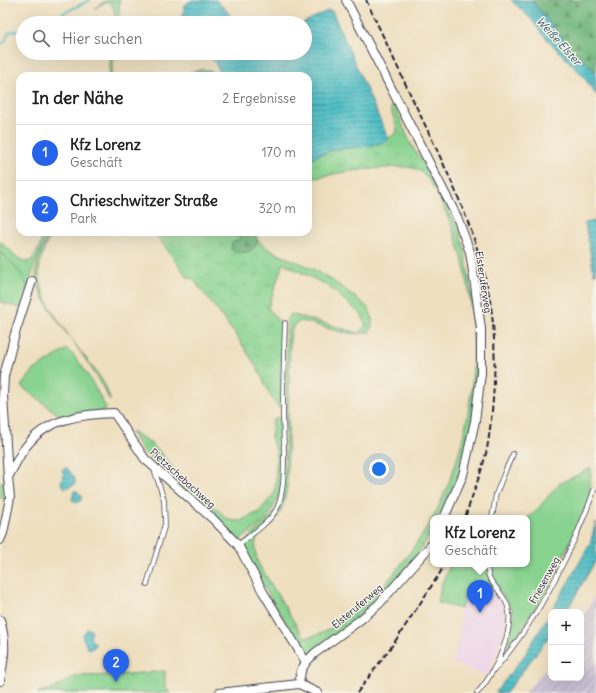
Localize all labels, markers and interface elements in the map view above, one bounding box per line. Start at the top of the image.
water label: Weiße Elster [534,14,585,69]
search box [16,16,312,60]
icon: search [30,27,52,49]
text: Hier suchen [62,29,142,48]
text: In der Nähe [32,87,124,109]
text: 2 Ergebnisse [222,90,296,107]
text: Kfz Lorenz [70,135,141,154]
text: 1 [42,144,48,161]
text: 170 m [261,144,296,161]
text: Geschäft [70,154,122,171]
text: Chrieschwitzer Straße [70,191,218,210]
text: 2 [41,200,49,217]
text: 320 m [258,200,296,217]
text: Park [70,210,97,227]
street label: Elsteruferweg [472,250,495,314]
street label: Pietzschebachweg [147,446,218,511]
your location [369,459,389,479]
popup [430,515,530,567]
text: Kfz Lorenz [445,523,515,542]
text: Geschäft [445,542,497,559]
street label: Friesenweg [526,555,563,606]
pin: 1 [467,580,493,613]
street label: Elsteruferweg [329,581,385,631]
map controls [548,609,584,681]
button: + [548,609,584,645]
button: − [548,645,584,681]
pin: 2 [103,649,129,682]

